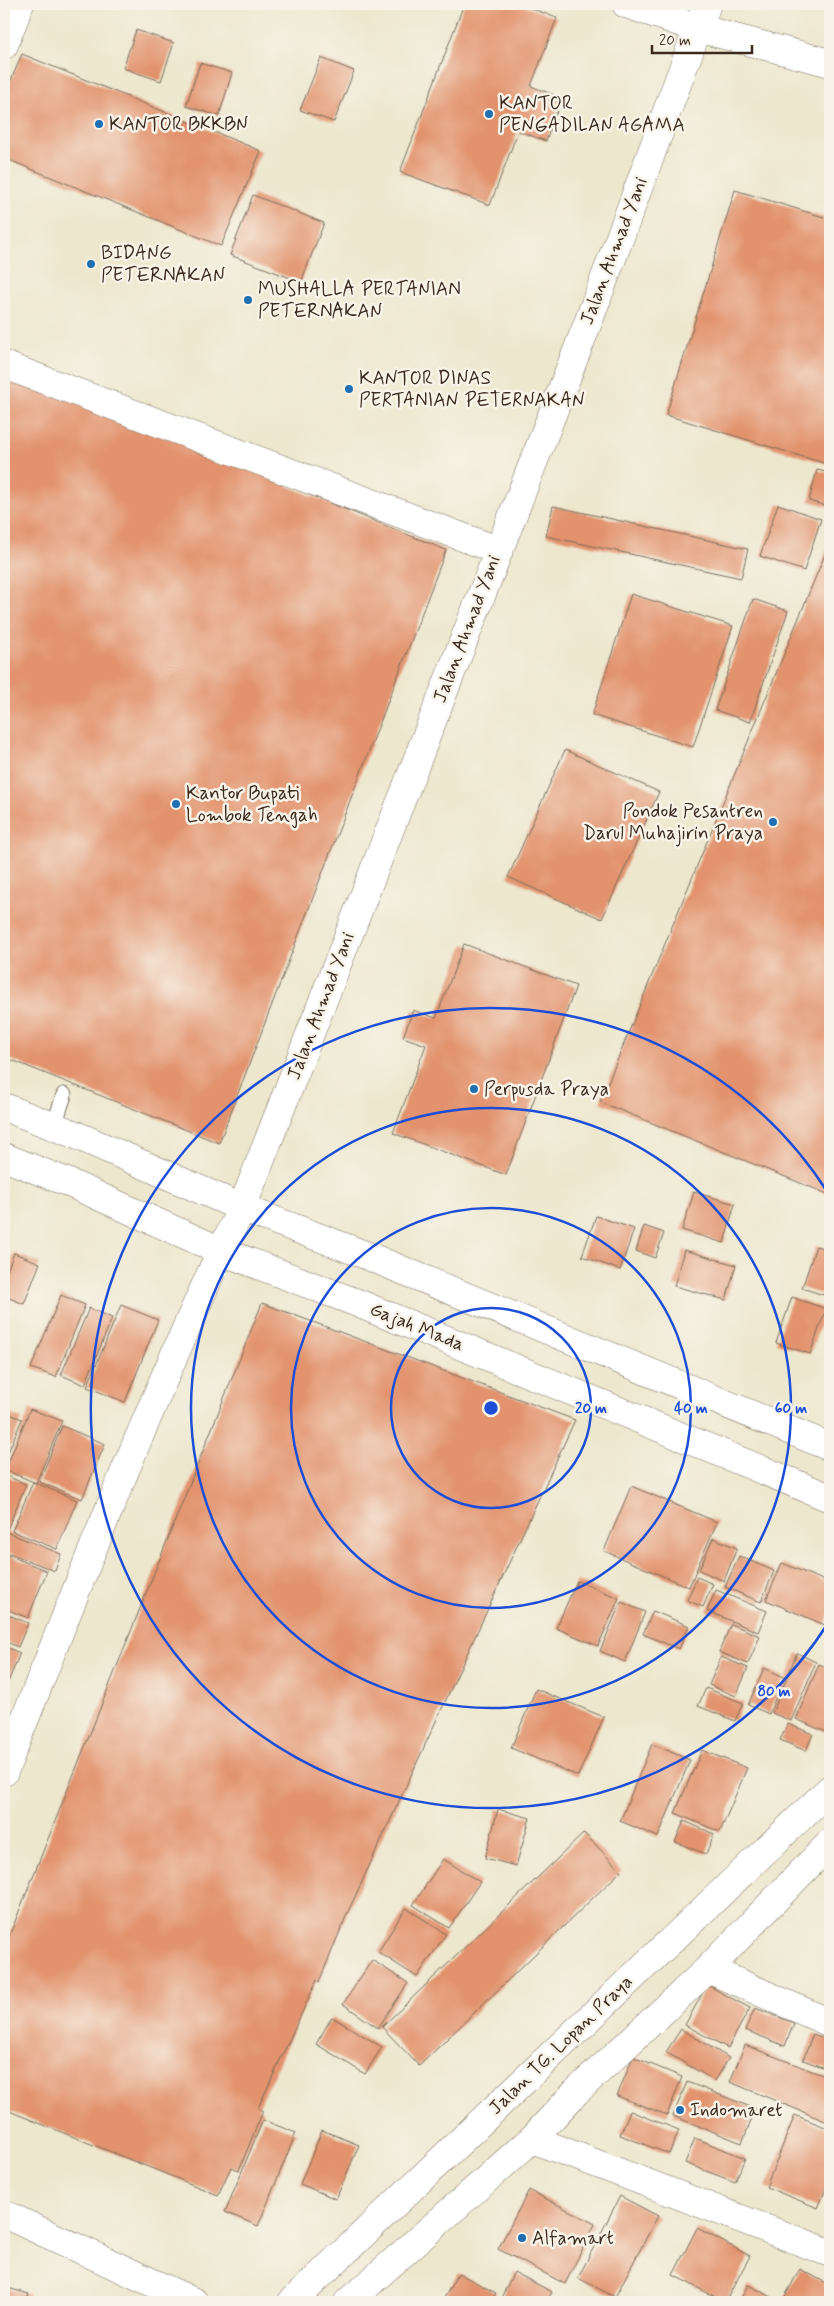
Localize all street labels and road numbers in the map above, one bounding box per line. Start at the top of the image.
street label: Jalan Ahmad Yani [574,174,654,328]
street label: Jalan Ahmad Yani [427,552,507,706]
street label: Jalan Ahmad Yani [281,929,361,1083]
street label: Gajah Mada [366,1297,468,1358]
street label: Jalan TG. Lopan Praya [484,1970,638,2120]

